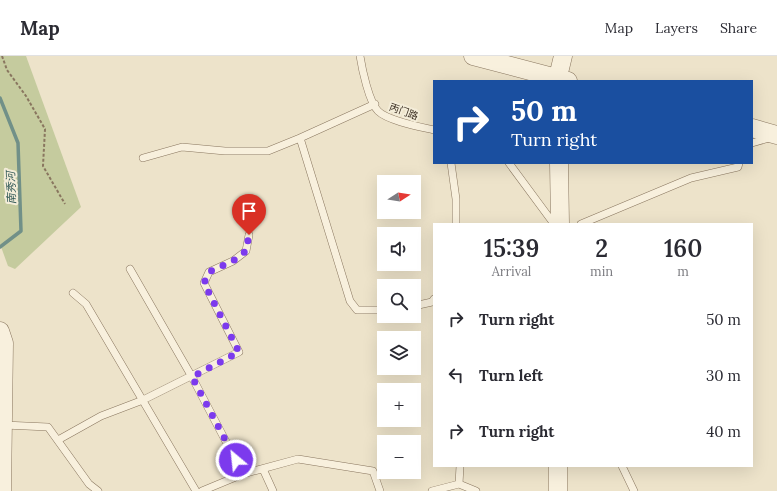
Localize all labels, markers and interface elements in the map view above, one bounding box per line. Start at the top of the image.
text: Map [20,16,60,40]
text: Map [605,19,633,37]
text: Layers [655,19,698,37]
text: Share [720,19,757,37]
text: 50 m [511,93,577,129]
icon: right [445,96,497,148]
street label: 丙门路 [388,100,420,123]
text: Turn right [511,128,597,151]
water label: 南秀河 [3,169,19,205]
north arrow [377,175,421,219]
map controls [377,175,421,479]
pin [232,194,266,235]
icon: arrive [238,200,260,222]
button: sound [377,227,421,271]
text: 15:39 [484,233,539,264]
text: 2 [595,233,608,264]
text: 160 [664,233,702,264]
text: Arrival [492,263,531,280]
text: min [590,263,613,280]
text: m [677,263,689,280]
button: search [377,279,421,323]
icon: right [445,308,467,330]
text: Turn right [479,310,555,329]
text: 50 m [706,310,741,329]
button: layers [377,331,421,375]
icon: left [445,364,467,386]
text: Turn left [479,366,543,385]
text: 30 m [706,366,741,385]
button: + [377,383,421,427]
icon: right [445,420,467,442]
text: Turn right [479,422,555,441]
text: 40 m [706,422,741,441]
button: − [377,435,421,479]
position arrow [215,439,257,481]

